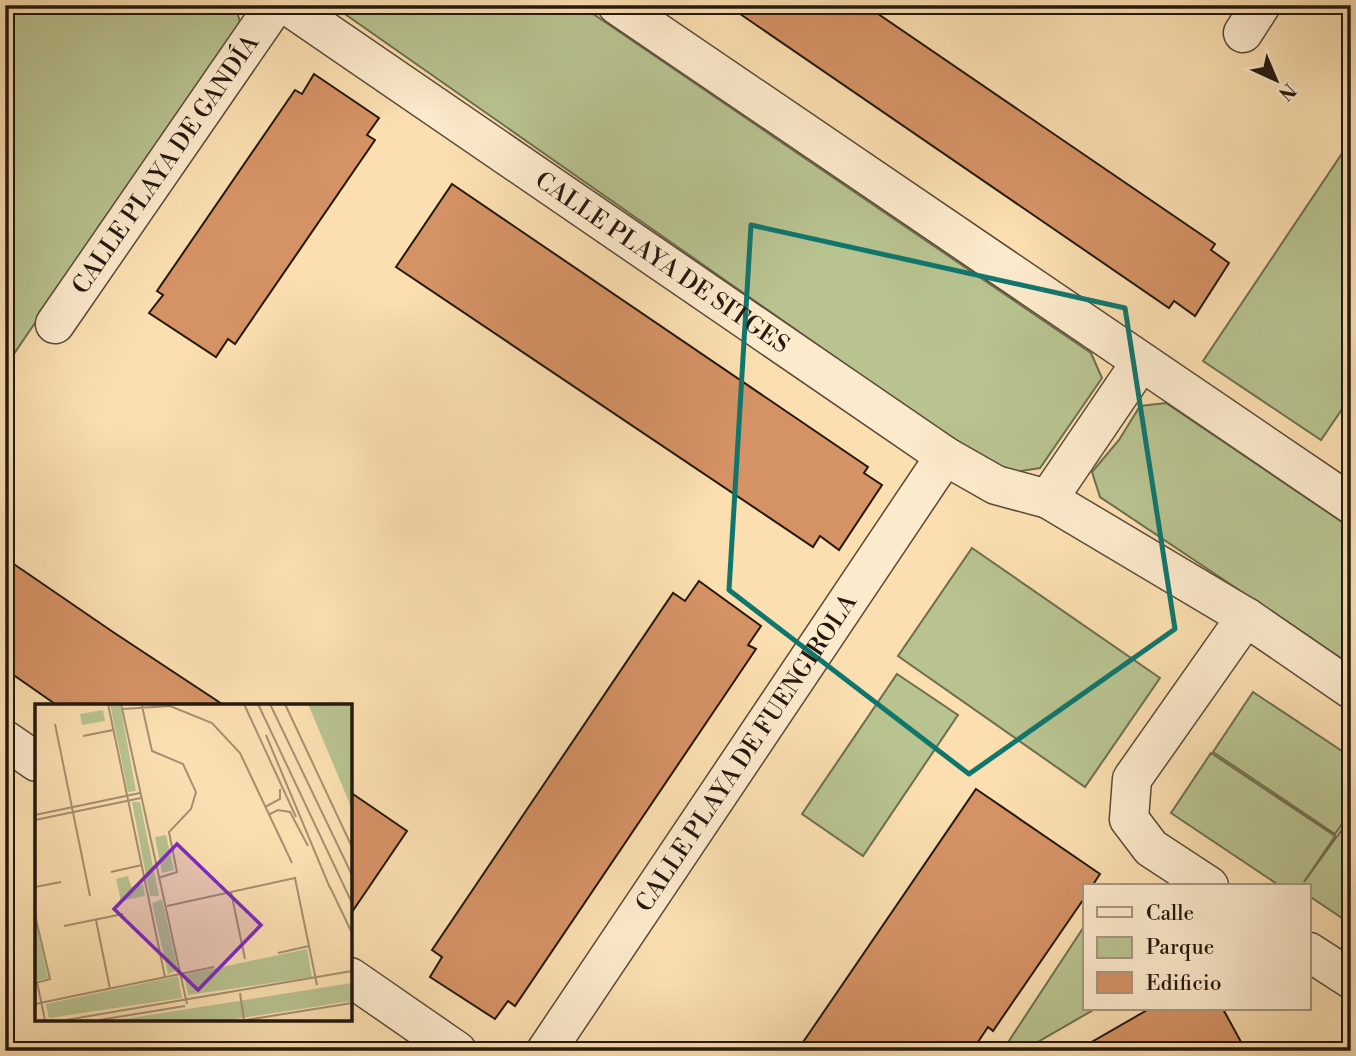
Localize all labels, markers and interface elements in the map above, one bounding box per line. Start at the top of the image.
street label: CALLE PLAYA DE GANDÍA [66,29,266,300]
north arrow [1240,46,1310,116]
text: N [1273,78,1301,105]
street label: CALLE PLAYA DE SITGES [529,166,794,361]
street label: CALLE PLAYA DE FUENGIROLA [630,588,864,918]
inset map [35,704,352,1021]
legend [1083,884,1310,1010]
text: Calle [1146,901,1194,927]
text: Parque [1146,935,1214,961]
text: Edificio [1146,971,1222,997]

